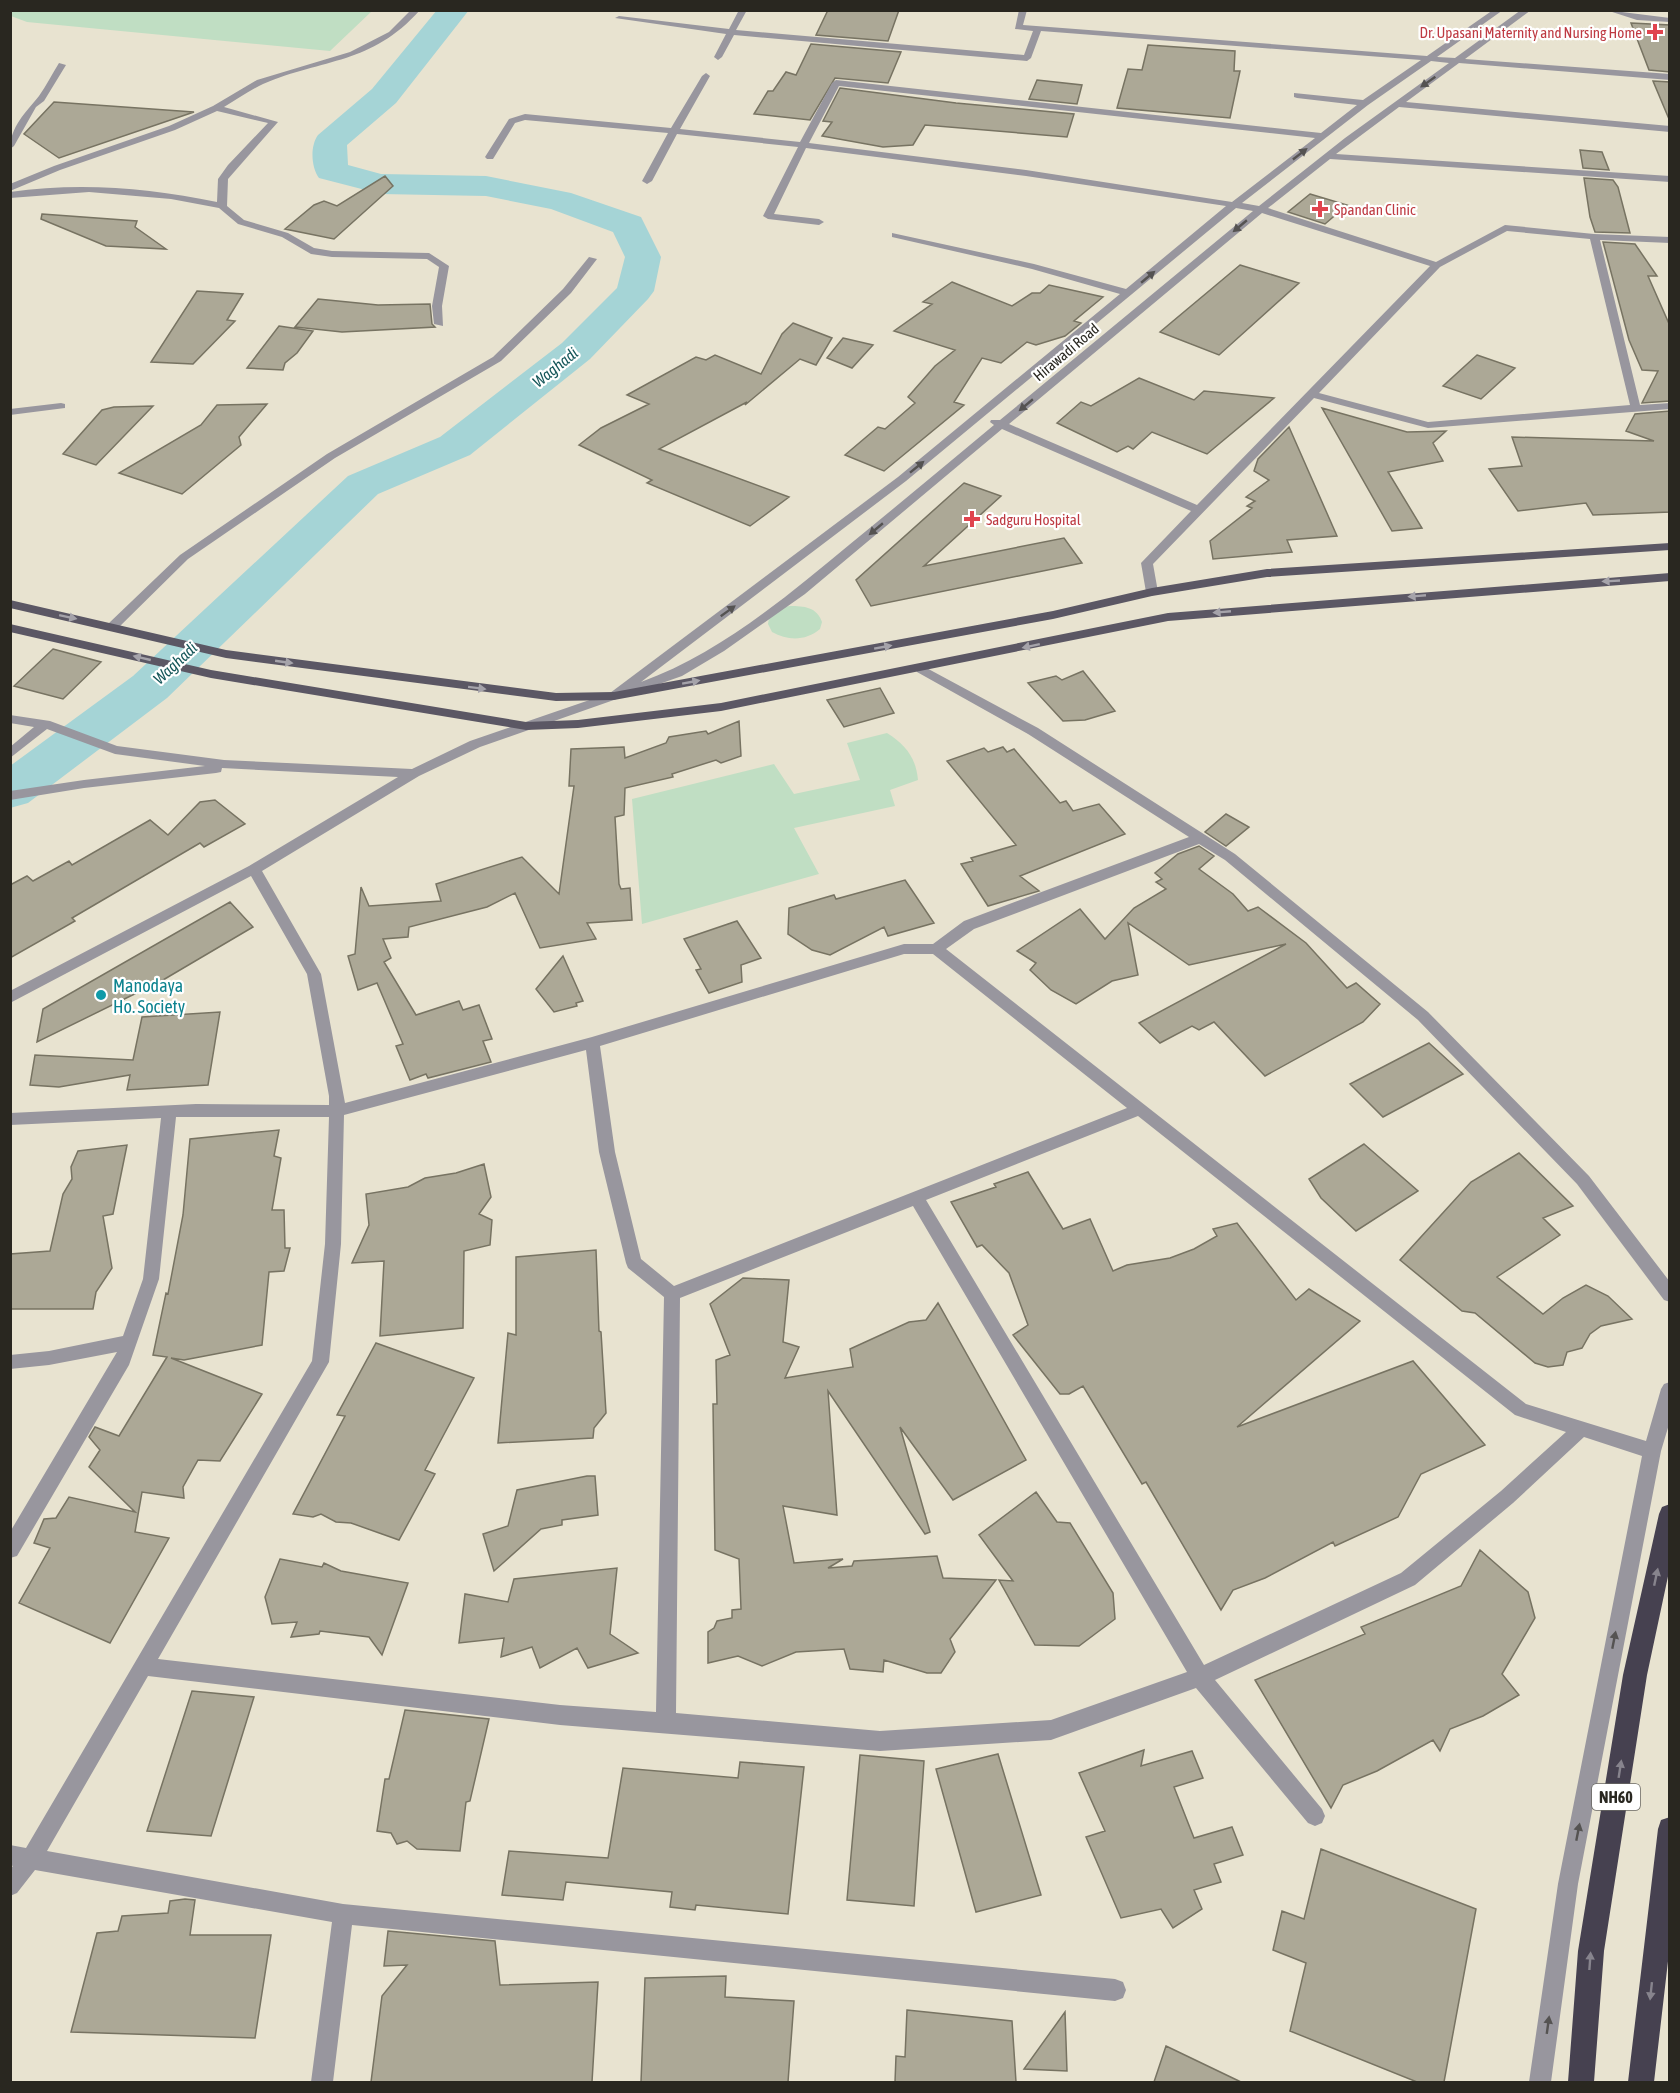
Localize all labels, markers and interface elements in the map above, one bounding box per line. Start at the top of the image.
marker: Dr. Upasani Maternity and Nursing Home [1646,23,1664,41]
place label: Dr. Upasani Maternity and Nursing Home [1420,24,1642,41]
one-way arrow [1421,76,1437,88]
one-way arrow [1292,148,1308,161]
marker: Spandan Clinic [1311,200,1329,218]
place label: Spandan Clinic [1334,201,1416,218]
one-way arrow [1233,219,1248,232]
one-way arrow [1140,270,1156,283]
street label: Hirawadi Road [1030,320,1102,384]
water label: Waghadi [529,343,582,391]
one-way arrow [1018,398,1034,411]
one-way arrow [909,461,925,474]
marker: Sadguru Hospital [963,510,981,528]
place label: Sadguru Hospital [986,511,1081,528]
one-way arrow [868,523,884,536]
one-way arrow [1602,576,1621,585]
one-way arrow [1407,591,1426,601]
one-way arrow [720,605,736,617]
one-way arrow [1213,607,1232,617]
one-way arrow [58,613,77,622]
water label: Waghadi [150,638,201,688]
one-way arrow [874,642,893,651]
one-way arrow [1021,642,1040,651]
one-way arrow [133,652,151,662]
one-way arrow [274,657,293,667]
one-way arrow [682,677,701,686]
one-way arrow [467,683,486,693]
place label: Manodaya Ho. Society [113,975,185,1017]
marker: Manodaya Ho. Society [94,988,108,1002]
one-way arrow [1652,1567,1661,1586]
one-way arrow [1610,1631,1619,1650]
one-way arrow [1616,1759,1625,1778]
road number: NH60 [1592,1784,1640,1810]
one-way arrow [1574,1822,1583,1841]
one-way arrow [1585,1952,1595,1971]
one-way arrow [1646,1982,1656,2001]
one-way arrow [1544,2015,1553,2034]

